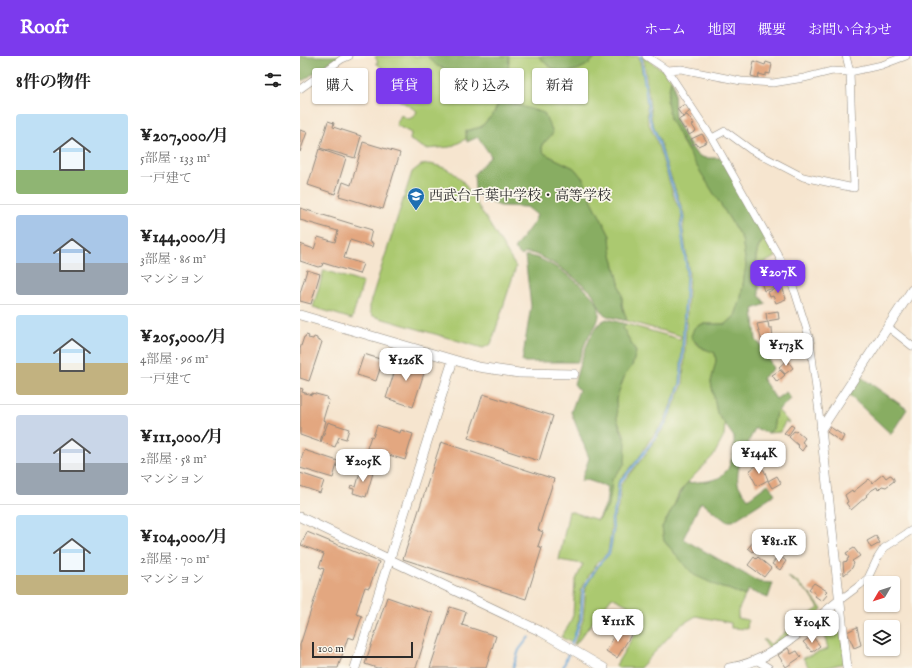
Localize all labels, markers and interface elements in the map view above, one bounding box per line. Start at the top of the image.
text: Roofr [20,16,69,40]
text: ホーム [644,21,686,39]
text: 地図 [708,21,736,39]
text: 概要 [758,21,786,39]
text: お問い合わせ [808,21,892,39]
chip: 購入 [312,68,368,104]
chip: 賃貸 [376,68,432,104]
chip: 絞り込み [440,68,524,104]
chip: 新着 [532,68,588,104]
icon: filters [262,69,284,91]
text: 8件の物件 [16,72,91,93]
text: ¥207,000/月 [140,126,229,147]
icon: home [48,130,96,178]
text: 5部屋 · 133 m² [140,150,210,167]
text: 一戸建て [140,170,192,187]
school or university icon: 西武台千葉中学校・高等学校 [406,186,426,211]
place label: 西武台千葉中学校・高等学校 [429,187,611,205]
text: ¥144,000/月 [140,227,228,248]
icon: home [48,231,96,279]
text: 3部屋 · 86 m² [140,251,207,268]
pin: ¥207K [750,260,806,294]
text: ¥207K [759,264,797,281]
text: マンション [140,271,204,288]
text: ¥205,000/月 [140,327,227,348]
icon: home [48,331,96,379]
pin: ¥173K [758,333,814,367]
text: ¥173K [769,337,803,354]
pin: ¥126K [378,348,434,382]
text: 4部屋 · 96 m² [140,351,209,368]
text: ¥126K [388,352,424,369]
text: 一戸建て [140,371,192,388]
text: ¥111,000/月 [140,427,224,448]
icon: home [48,431,96,479]
pin: ¥144K [731,441,787,475]
text: ¥144K [741,445,777,462]
pin: ¥205K [335,449,391,483]
text: 2部屋 · 58 m² [140,451,207,468]
text: ¥205K [345,453,381,470]
text: マンション [140,471,204,488]
text: ¥104,000/月 [140,527,228,548]
pin: ¥81.1K [746,529,812,563]
icon: home [48,531,96,579]
text: ¥81.1K [761,533,797,550]
text: 2部屋 · 70 m² [140,551,210,568]
text: マンション [140,571,204,588]
north arrow [864,576,900,612]
map controls [864,576,900,656]
pin: ¥111K [590,609,646,643]
pin: ¥104K [784,610,840,644]
text: ¥111K [601,613,635,630]
text: ¥104K [794,614,830,631]
button: layers [864,620,900,656]
scale bar [312,640,413,659]
text: 100 m [318,642,344,656]

